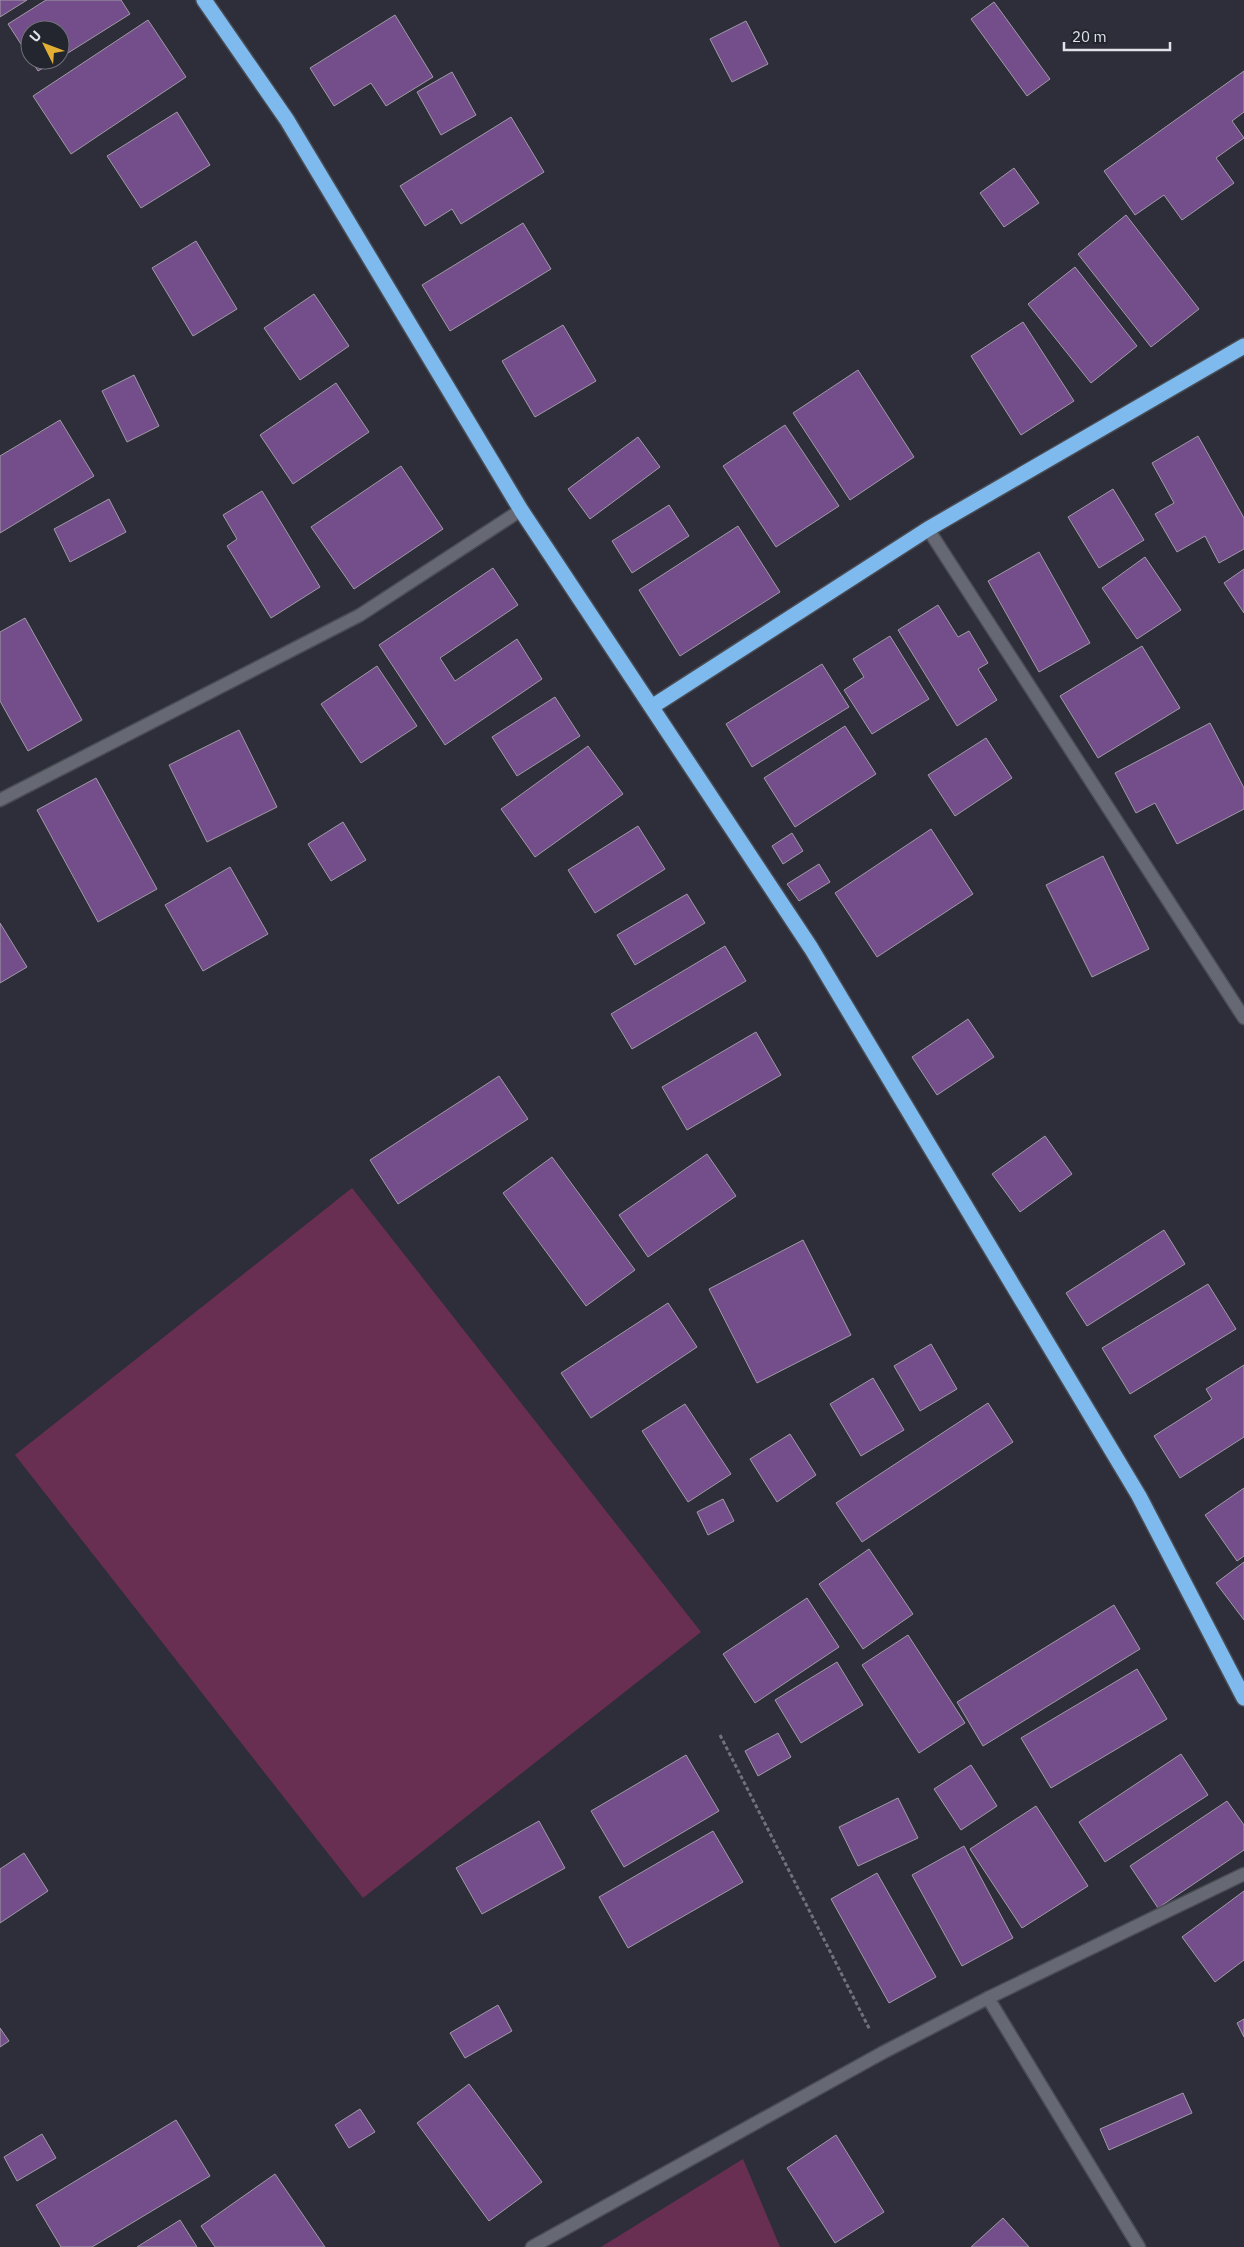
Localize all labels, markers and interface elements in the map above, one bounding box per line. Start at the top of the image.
north arrow [20,20,70,70]
scale bar [1064,20,1170,52]
text: U [25,27,45,46]
text: 20 m [1072,27,1107,46]

